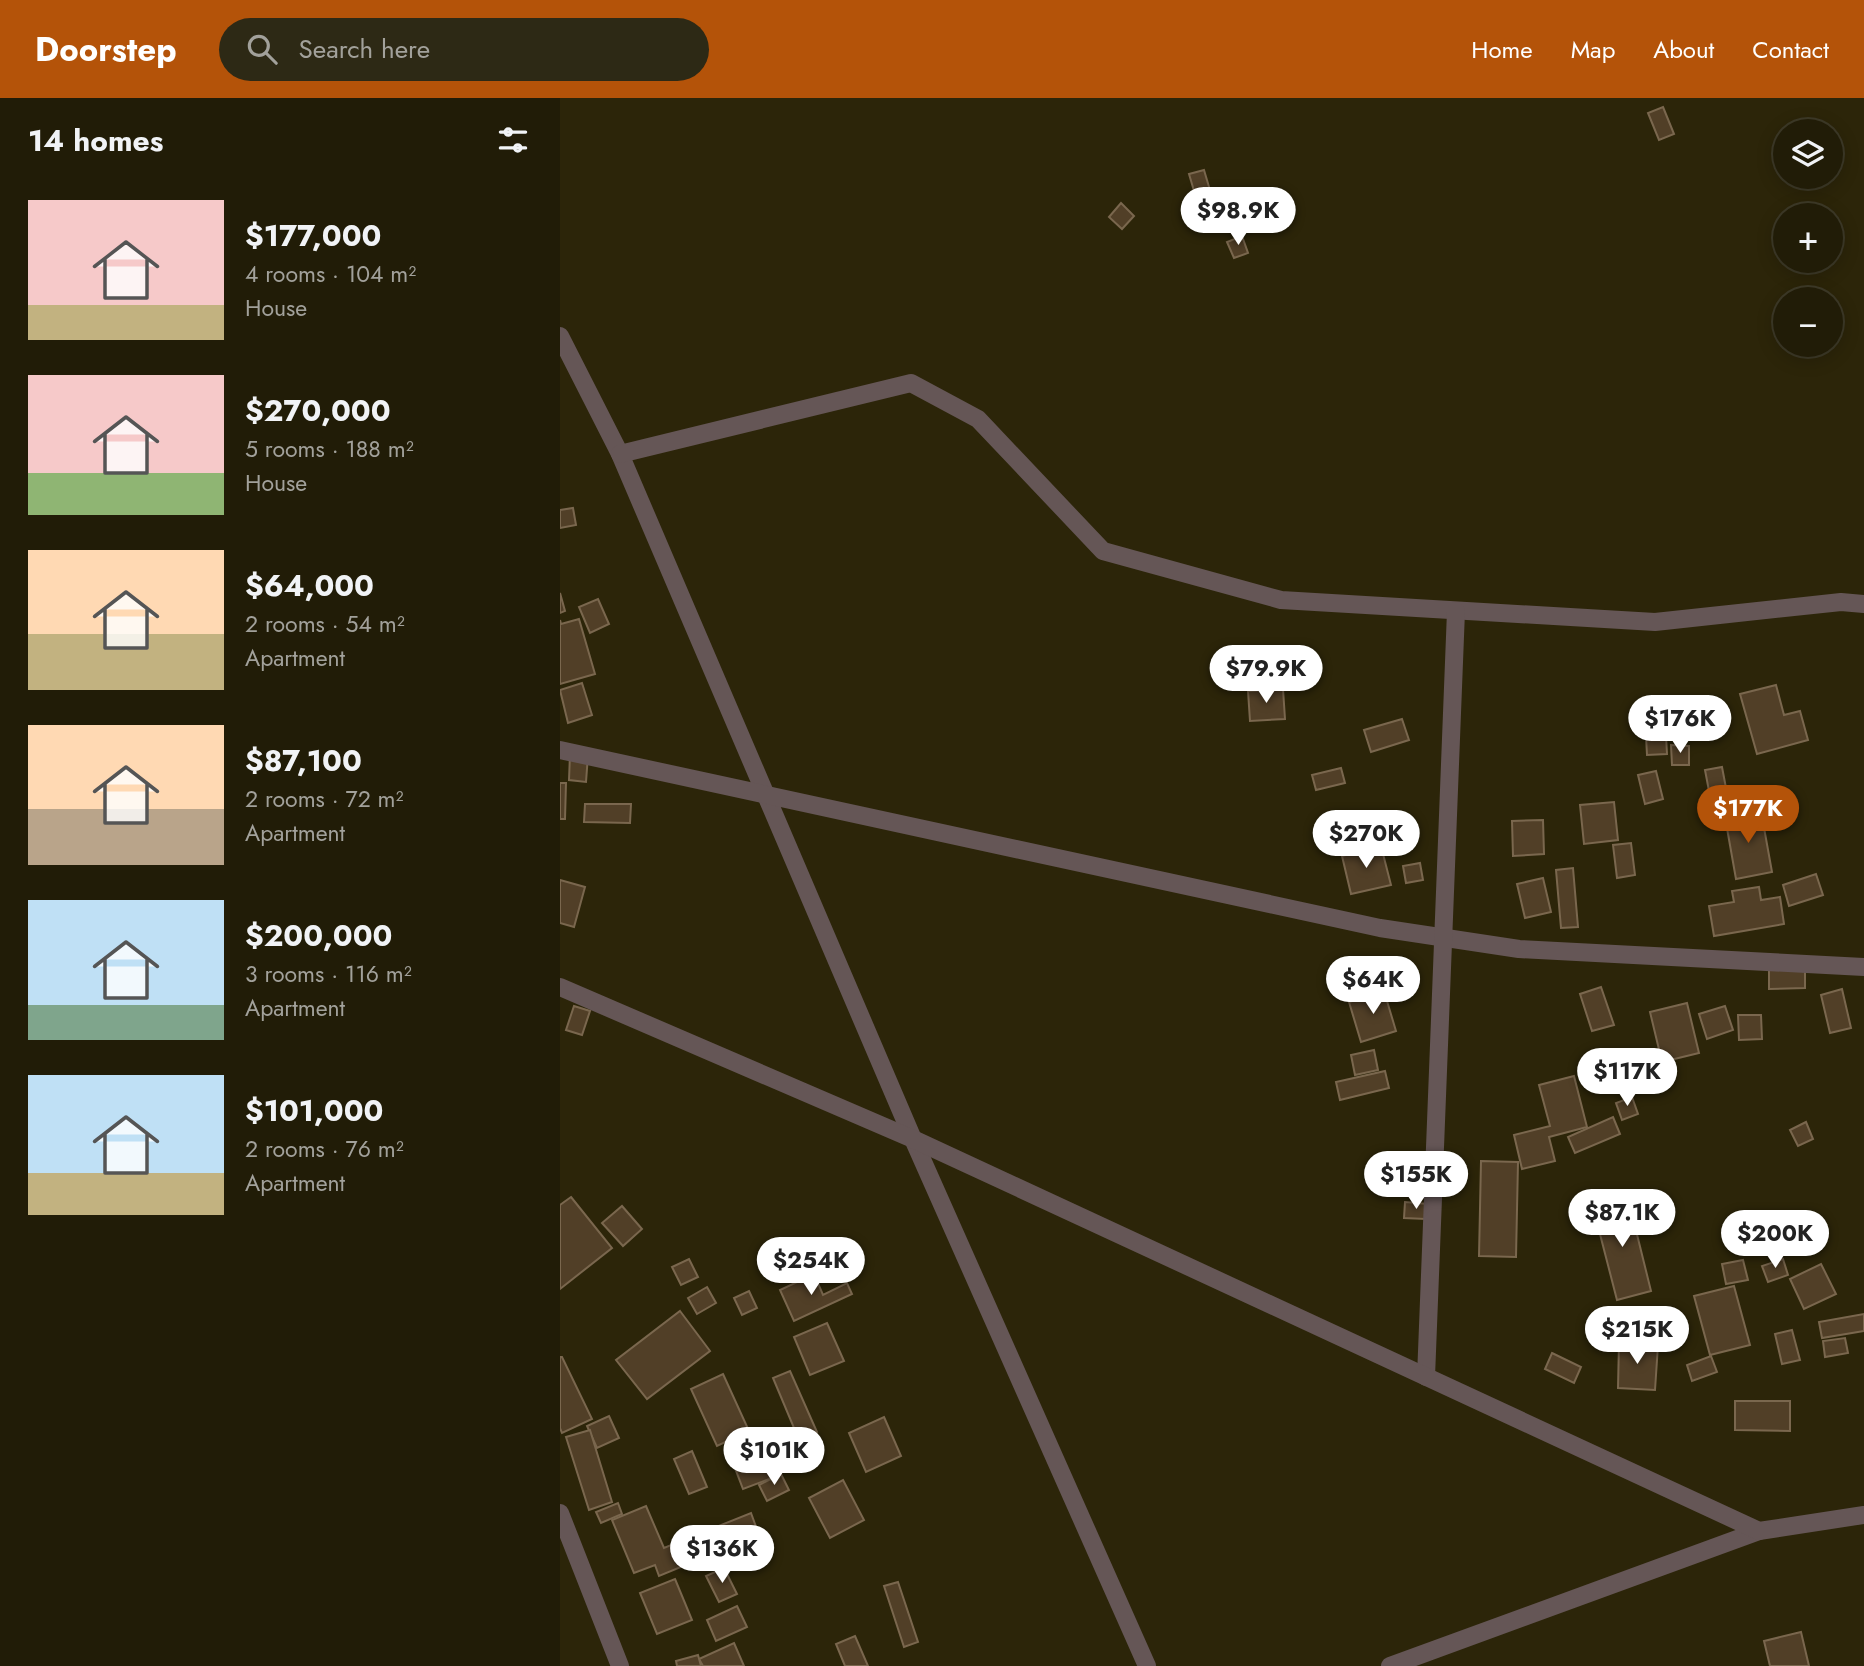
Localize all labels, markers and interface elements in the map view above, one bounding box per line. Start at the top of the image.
search box [219,18,709,81]
text: Doorstep [35,26,177,73]
icon: search [243,30,281,68]
text: Search here [299,30,430,68]
text: Home [1471,32,1533,67]
text: Map [1571,32,1615,67]
text: About [1653,32,1714,67]
text: Contact [1752,32,1829,67]
text: 14 homes [28,119,163,162]
map controls [1773,119,1843,357]
button: layers [1773,119,1843,189]
icon: filters [494,121,532,159]
pin: $98.9K [1181,188,1295,247]
text: $98.9K [1197,193,1279,227]
button: + [1773,203,1843,273]
text: $177,000 [245,214,381,257]
icon: home [84,228,168,312]
text: 4 rooms · 104 m² [245,257,416,291]
button: − [1773,287,1843,357]
text: House [245,291,307,325]
text: $270,000 [245,389,391,432]
icon: home [84,403,168,487]
text: 5 rooms · 188 m² [245,432,414,466]
text: House [245,466,307,500]
text: $64,000 [245,564,374,607]
icon: home [84,578,168,662]
text: 2 rooms · 54 m² [245,607,405,641]
text: Apartment [245,641,345,675]
pin: $79.9K [1209,646,1323,705]
text: $79.9K [1226,651,1306,685]
pin: $176K [1631,696,1729,755]
text: $176K [1644,701,1716,735]
text: $87,100 [245,739,362,782]
icon: home [84,753,168,837]
text: 2 rooms · 72 m² [245,782,404,816]
pin: $177K [1699,786,1797,845]
text: $177K [1713,791,1783,825]
pin: $270K [1317,810,1415,870]
text: Apartment [245,816,345,850]
text: $270K [1329,816,1403,850]
text: $200,000 [245,914,392,957]
icon: home [84,928,168,1012]
pin: $64K [1332,956,1414,1016]
text: 3 rooms · 116 m² [245,957,412,991]
text: $64K [1342,962,1404,996]
text: Apartment [245,991,345,1025]
pin: $117K [1578,1048,1676,1108]
text: $117K [1593,1054,1661,1088]
text: $101,000 [245,1089,383,1132]
icon: home [84,1103,168,1187]
text: 2 rooms · 76 m² [245,1132,404,1166]
pin: $155K [1367,1152,1465,1211]
text: $155K [1380,1157,1452,1191]
text: Apartment [245,1166,345,1200]
pin: $87.1K [1565,1190,1679,1249]
text: $87.1K [1584,1195,1660,1229]
pin: $200K [1726,1210,1824,1270]
text: $200K [1737,1216,1813,1250]
pin: $254K [762,1238,860,1297]
text: $254K [773,1243,849,1277]
pin: $215K [1588,1306,1686,1366]
text: $215K [1601,1312,1673,1346]
pin: $101K [725,1428,823,1487]
text: $101K [739,1433,809,1467]
pin: $136K [673,1526,771,1585]
text: $136K [686,1531,758,1565]

